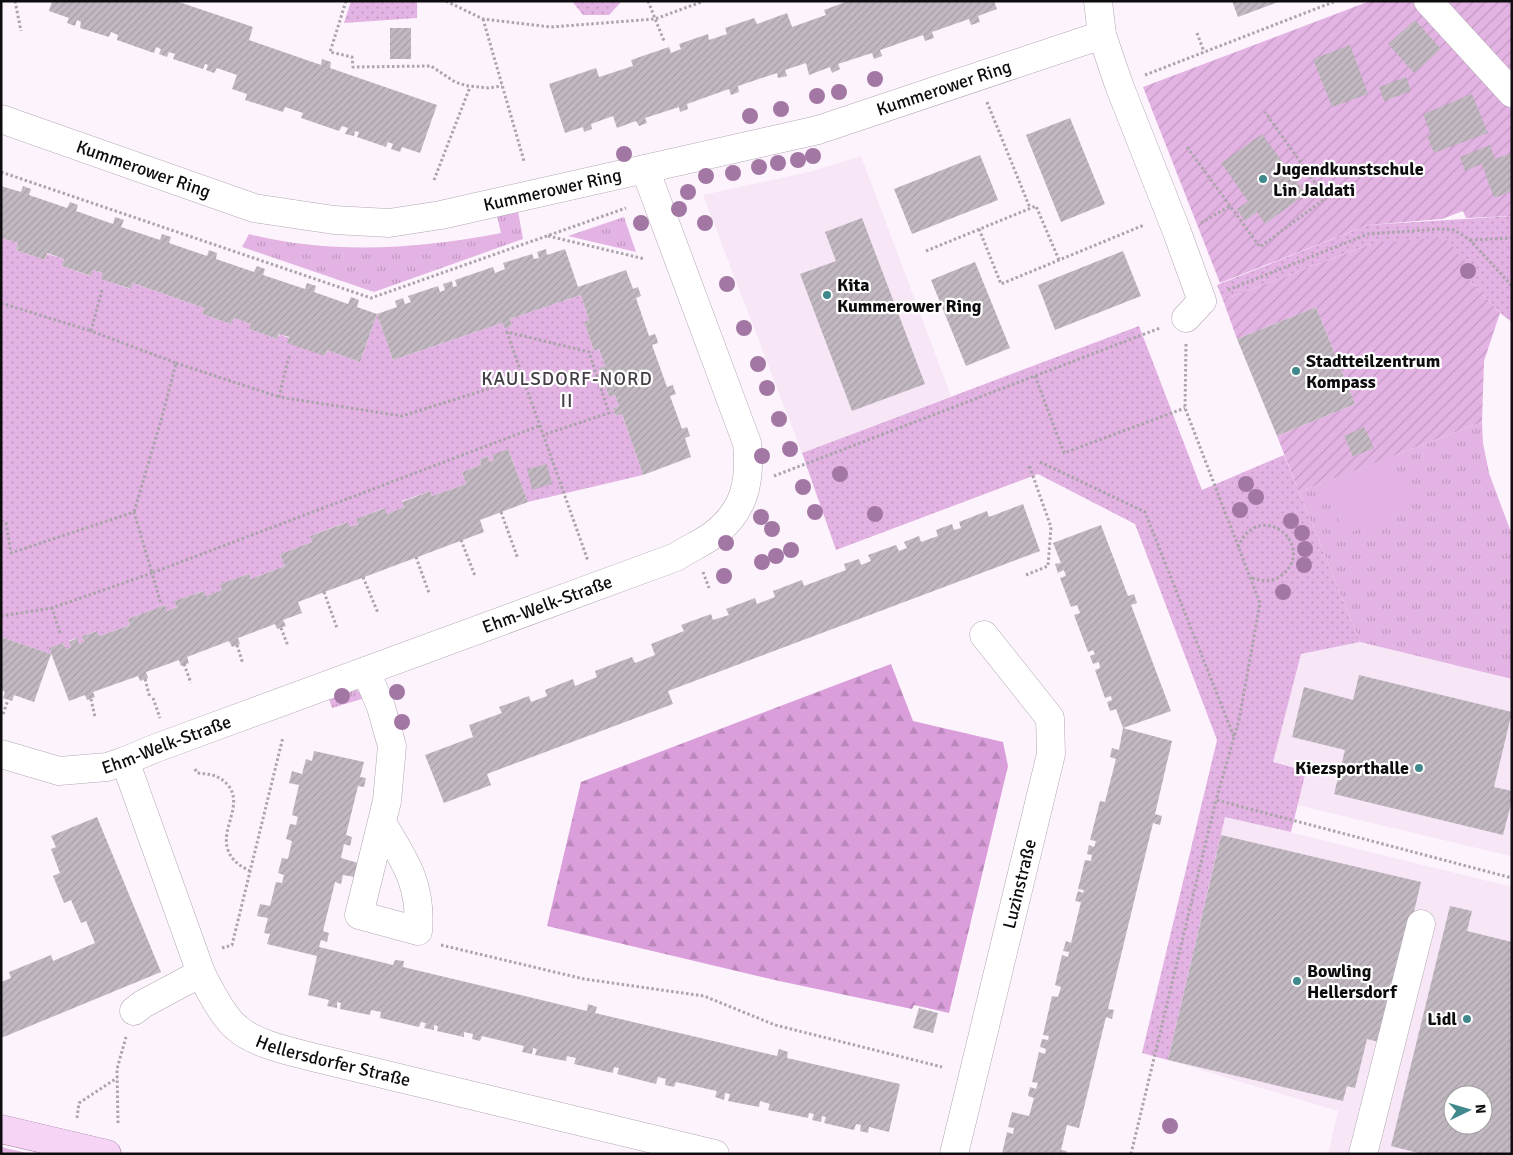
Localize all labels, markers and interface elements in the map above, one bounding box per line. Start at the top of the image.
street label: Kummerower Ring [874,55,1014,121]
street label: Kummerower Ring [73,135,214,203]
place label: Jugendkunstschule Lin Jaldati [1273,158,1424,201]
street label: Kummerower Ring [481,164,624,216]
marker: Jugendkunstschule Lin Jaldati [1257,173,1269,185]
place label: Kita Kummerower Ring [837,274,982,317]
marker: Kita Kummerower Ring [821,289,833,301]
place label: Stadtteilzentrum Kompass [1306,350,1440,393]
marker: Stadtteilzentrum Kompass [1290,365,1302,377]
district label: KAULSDORF-NORD II [481,367,653,413]
street label: Ehm-Welk-Straße [479,570,615,638]
street label: Ehm-Welk-Straße [99,710,234,779]
place label: Kiezsporthalle [1295,757,1409,779]
marker: Kiezsporthalle [1413,762,1425,774]
street label: Luzinstraße [998,837,1041,931]
place label: Bowling Hellersdorf [1307,960,1398,1003]
marker: Bowling Hellersdorf [1291,975,1303,987]
place label: Lidl [1427,1008,1457,1030]
marker: Lidl [1461,1013,1473,1025]
street label: Hellersdorfer Straße [252,1030,413,1091]
north arrow [1443,1085,1493,1135]
text: N [1472,1103,1489,1115]

